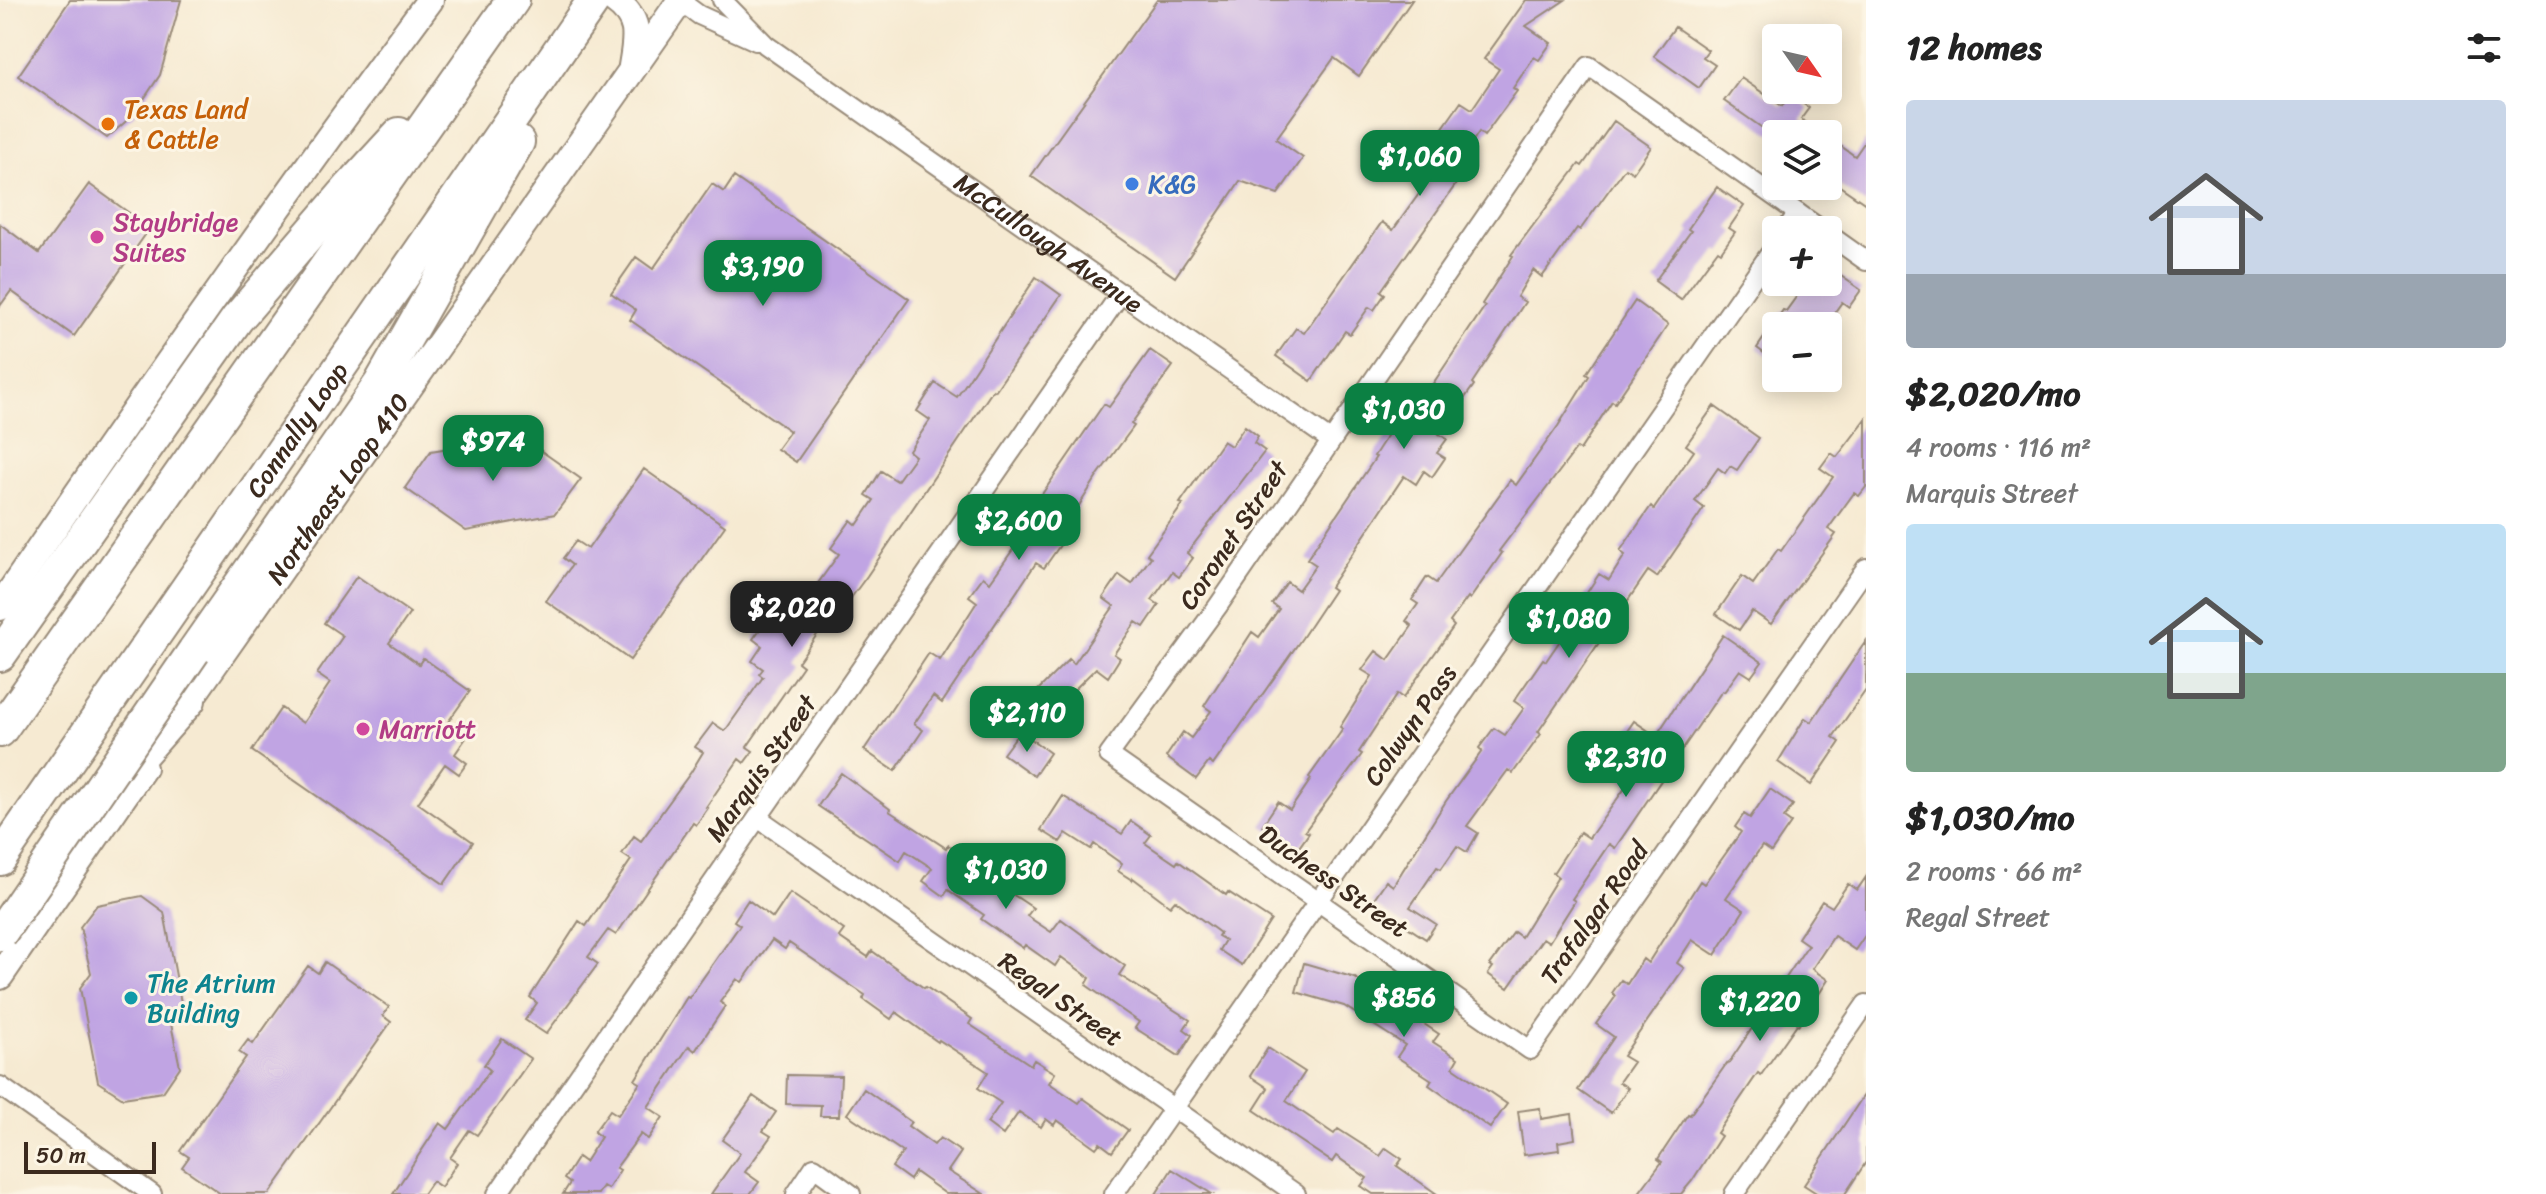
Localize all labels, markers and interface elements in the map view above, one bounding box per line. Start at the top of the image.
text: 12 homes [1906,18,2042,78]
north arrow [1762,24,1842,104]
map controls [1762,24,1842,392]
icon: filters [2462,26,2506,70]
place label: Texas Land & Cattle [124,86,250,162]
marker: Texas Land & Cattle [99,115,117,133]
button: layers [1762,120,1842,200]
pin: $1,060 [1355,130,1485,198]
text: $1,060 [1378,133,1462,179]
icon: home [2134,152,2278,296]
street label: McCullough Avenue [944,160,1154,326]
place label: K&G [1148,161,1197,207]
marker: K&G [1123,175,1141,193]
place label: Staybridge Suites [113,199,239,275]
button: + [1762,216,1842,296]
marker: Staybridge Suites [88,228,106,246]
pin: $3,190 [698,240,828,308]
text: $3,190 [722,243,804,289]
button: − [1762,312,1842,392]
street label: Connally Loop [233,352,361,508]
text: $2,020/mo [1906,364,2081,424]
street label: Northeast Loop 410 [254,383,422,594]
pin: $1,030 [1339,383,1469,451]
text: $1,030 [1363,386,1445,432]
pin: $974 [446,415,540,483]
text: $974 [461,418,525,464]
text: 4 rooms · 116 m² [1906,424,2091,470]
street label: Coronet Street [1166,449,1301,619]
text: Marquis Street [1906,470,2078,516]
pin: $2,600 [954,494,1084,562]
text: $2,600 [975,497,1063,543]
icon: home [2134,576,2278,720]
pin: $2,020 [727,581,857,649]
text: $2,020 [748,584,836,630]
pin: $1,080 [1504,592,1634,660]
text: $1,080 [1527,595,1611,641]
street label: Colwyn Pass [1351,654,1469,796]
street label: Marquis Street [693,683,830,852]
pin: $2,110 [962,686,1092,754]
text: $2,110 [988,689,1066,735]
place label: Marriott [379,706,476,752]
marker: Marriott [354,720,372,738]
pin: $2,310 [1561,731,1691,799]
text: $2,310 [1585,734,1667,780]
text: $1,030/mo [1906,788,2075,848]
street label: Duchess Street [1249,812,1419,950]
street label: Trafalgar Road [1527,830,1662,995]
pin: $1,030 [941,843,1071,911]
text: $1,030 [965,846,1047,892]
text: 2 rooms · 66 m² [1906,848,2082,894]
text: Regal Street [1906,894,2050,940]
street label: Regal Street [989,939,1133,1059]
place label: The Atrium Building [147,960,275,1036]
pin: $856 [1357,971,1451,1039]
text: $856 [1372,974,1436,1020]
pin: $1,220 [1695,975,1825,1043]
text: $1,220 [1719,978,1801,1024]
marker: The Atrium Building [122,989,140,1007]
text: 50 m [36,1136,86,1175]
scale bar [24,1138,156,1174]

